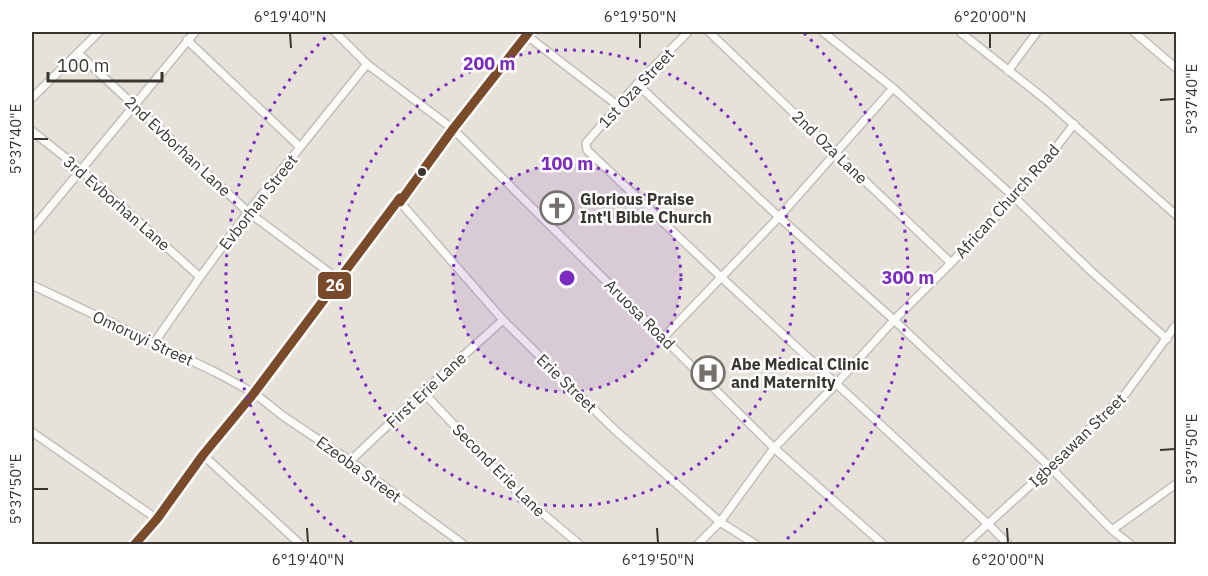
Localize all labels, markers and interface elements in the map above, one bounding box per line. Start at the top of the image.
text: 6°19'40"N [254,7,326,26]
text: 6°19'50"N [604,7,676,26]
text: 6°20'00"N [954,7,1026,26]
street label: 1st Oza Street [594,44,678,132]
scale bar [48,45,162,83]
text: 200 m [463,52,515,75]
text: 100 m [57,54,109,77]
text: 5°37'40"E [1182,64,1201,134]
street label: 2nd Evborhan Lane [121,92,235,201]
text: 5°37'40"E [6,104,25,174]
street label: 2nd Oza Lane [788,106,872,188]
street label: African Church Road [951,140,1063,262]
street label: Evborhan Street [215,150,301,254]
street label: 3rd Evborhan Lane [60,151,175,255]
text: 100 m [541,152,593,175]
unlabelled marker [416,166,428,178]
place label: Glorious Praise Int'l Bible Church [580,189,712,227]
church icon: Glorious Praise Int'l Bible Church [539,190,575,226]
text: 300 m [882,266,934,289]
centre of rings [557,268,577,288]
line badge: 26 [317,271,352,300]
text: 26 [325,275,345,295]
street label: Aruosa Road [601,275,679,353]
street label: Omoruyi Street [89,306,197,370]
street label: First Erie Lane [382,348,470,432]
street label: Erie Street [533,350,601,416]
place label: Abe Medical Clinic and Maternity [731,354,869,392]
hospital icon: Abe Medical Clinic and Maternity [690,355,726,391]
street label: Igbesawan Street [1025,389,1129,491]
text: 5°37'50"E [1182,414,1201,484]
street label: Second Erie Lane [448,419,550,521]
street label: Ezeoba Street [313,432,405,506]
text: 5°37'50"E [6,454,25,524]
text: 6°19'40"N [272,550,344,569]
text: 6°19'50"N [622,550,694,569]
text: 6°20'00"N [972,550,1044,569]

